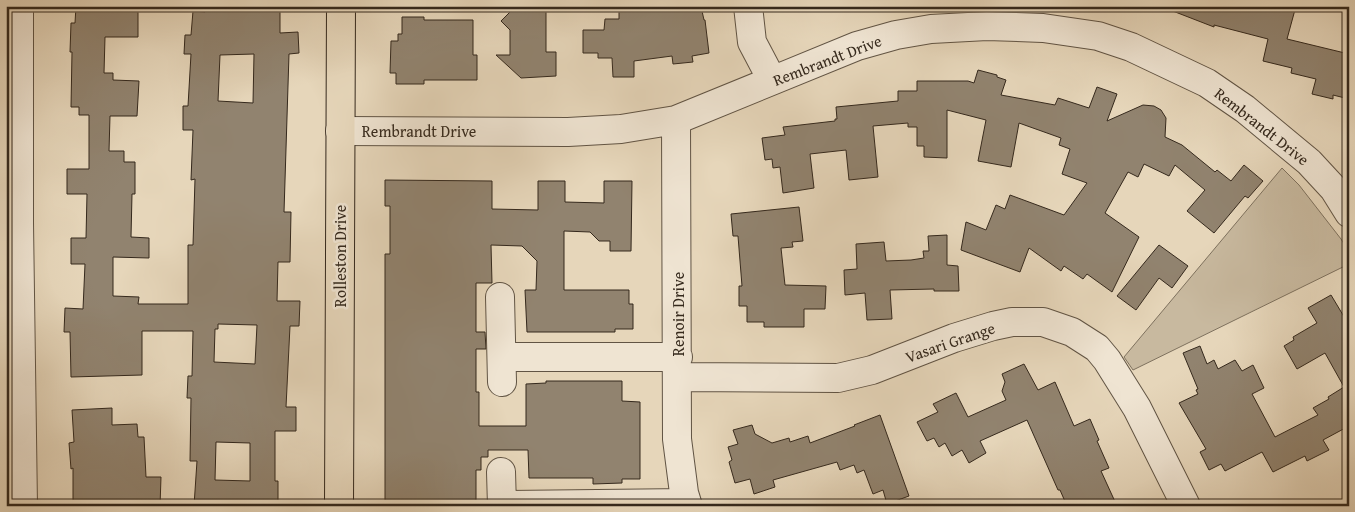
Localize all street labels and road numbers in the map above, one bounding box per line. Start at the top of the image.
street label: Rembrandt Drive [769,28,885,92]
street label: Rembrandt Drive [1209,81,1315,171]
street label: Rembrandt Drive [362,119,476,143]
street label: Rolleston Drive [328,205,352,307]
street label: Renoir Drive [666,272,690,356]
street label: Vasari Grange [902,315,998,369]

